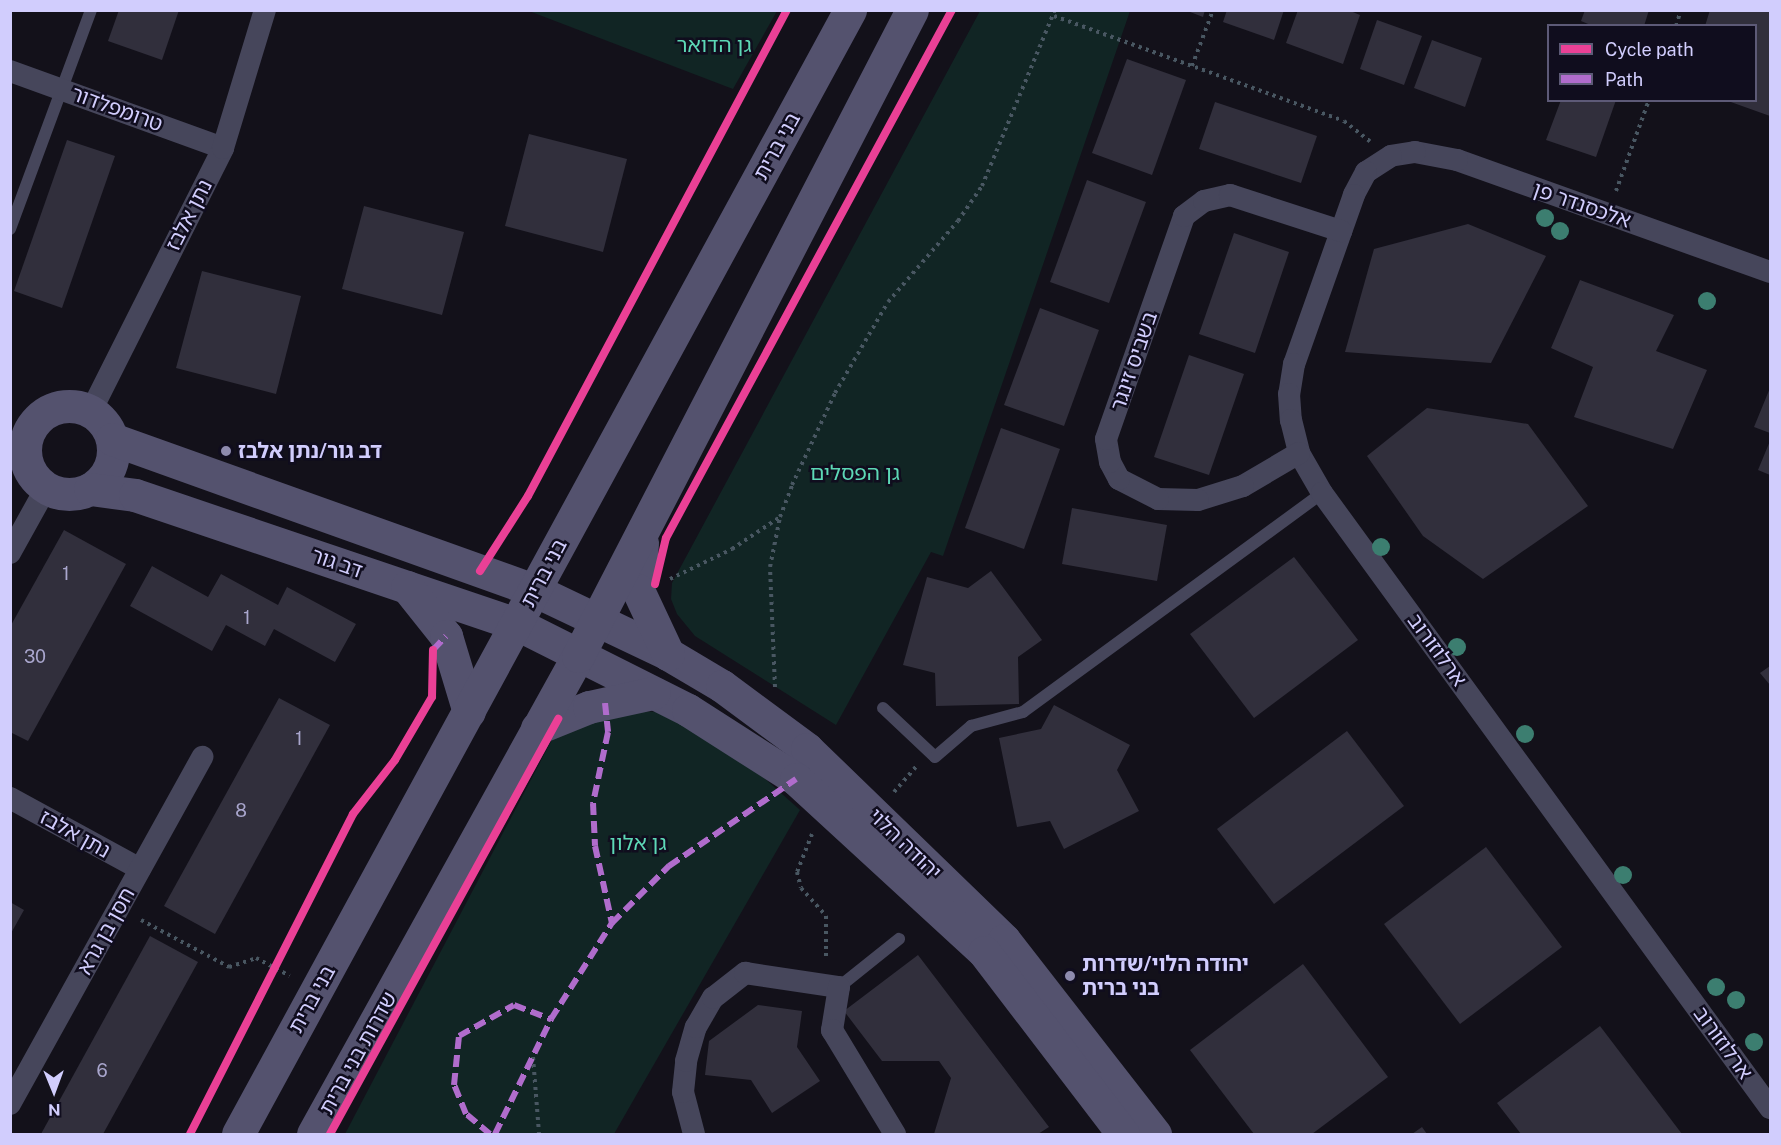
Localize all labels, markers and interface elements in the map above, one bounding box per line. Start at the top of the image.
legend [1547,24,1757,102]
park label: גן הדואר [677,32,751,58]
text: Cycle path [1605,39,1694,60]
text: Path [1605,69,1643,90]
street label: טרומפלדור [68,81,166,137]
street label: בני ברית [748,108,806,184]
street label: נתן אלבז [160,175,218,255]
street label: אלכסנדר פן [1530,177,1634,233]
street label: בשביס זינגר [1105,308,1163,414]
place label: דב גור/נתן אלבז [238,438,382,464]
marker: דב גור/נתן אלבז [219,444,233,458]
park label: גן הפסלים [810,460,900,486]
street label: בני ברית [516,535,572,611]
street label: דב גור [308,543,366,583]
house number: 1 [62,563,70,585]
house number: 1 [243,607,251,629]
street label: ארלוזורוב [1402,609,1472,691]
house number: 30 [24,646,46,668]
house number: 1 [295,728,303,750]
house number: 8 [235,800,247,822]
street label: יהודה הלוי [863,803,947,885]
street label: נתן אלבז [35,804,115,864]
park label: גן אלון [609,830,667,856]
street label: חסן בן גרא [72,883,140,979]
place label: יהודה הלוי/שדרות בני ברית [1082,951,1249,1001]
street label: בני ברית [283,961,341,1037]
marker: יהודה הלוי/שדרות בני ברית [1063,969,1077,983]
street label: שדרות בני ברית [314,987,402,1119]
street label: ארלוזורוב [1688,1002,1758,1084]
house number: 6 [96,1060,108,1082]
north arrow [24,1061,84,1121]
text: N [48,1100,61,1119]

